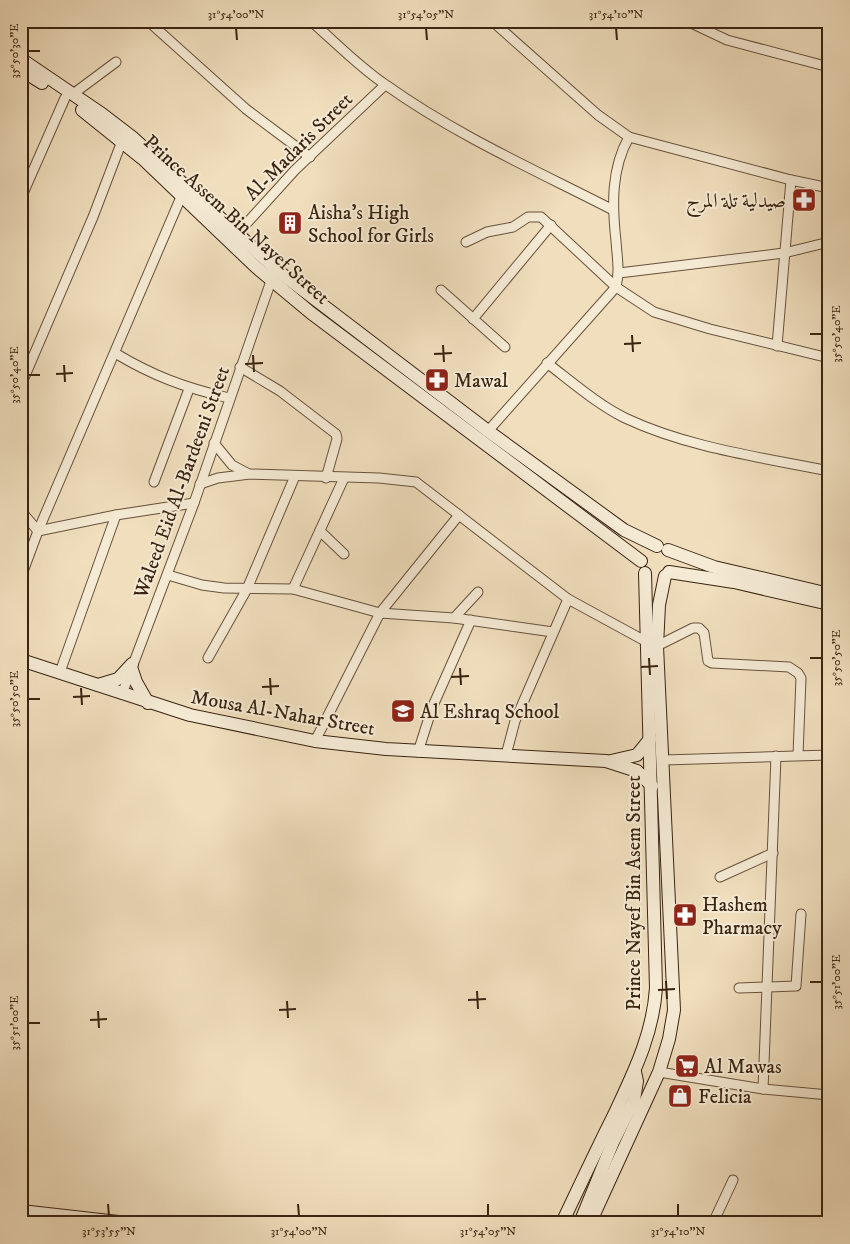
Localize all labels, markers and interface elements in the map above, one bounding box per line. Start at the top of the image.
text: 31°54'00"N [208,7,265,22]
text: 31°54'05"N [398,7,454,22]
text: 31°54'10"N [589,7,643,22]
text: 35°50'30"E [7,23,22,79]
street label: Al-Madaris Street [240,88,358,206]
street label: Prince Assem Bin Nayef Street [138,130,334,310]
pharmacy icon: صيدلية تلة المرج [791,187,817,213]
place label: صيدلية تلة المرج [686,189,786,218]
place label: Aisha's High School for Girls [308,201,434,249]
building icon: Aisha's High School for Girls [277,210,303,236]
text: 35°50'40"E [829,305,844,363]
text: 35°50'40"E [7,346,22,404]
street label: Waleed Eid Al-Bardeeni Street [128,363,236,603]
pharmacy icon: Mawal [424,367,450,393]
place label: Mawal [454,369,508,394]
text: 35°50'50"E [829,629,844,686]
text: 35°50'50"E [7,670,22,727]
street label: Mousa Al-Nahar Street [189,685,377,742]
school or university icon: Al Eshraq School [390,698,416,724]
place label: Al Eshraq School [420,700,559,725]
street label: Prince Nayef Bin Asem Street [622,775,647,1011]
place label: Hashem Pharmacy [702,893,782,941]
pharmacy icon: Hashem Pharmacy [672,902,698,928]
text: 35°51'00"E [829,954,844,1010]
text: 35°51'00"E [7,995,22,1051]
supermarket icon: Al Mawas [674,1053,700,1079]
place label: Al Mawas [704,1055,782,1080]
shop icon: Felicia [667,1083,693,1109]
place label: Felicia [698,1085,752,1110]
text: 31°53'55"N [82,1224,136,1239]
text: 31°54'00"N [271,1224,328,1239]
text: 31°54'05"N [460,1224,516,1239]
text: 31°54'10"N [651,1224,705,1239]

